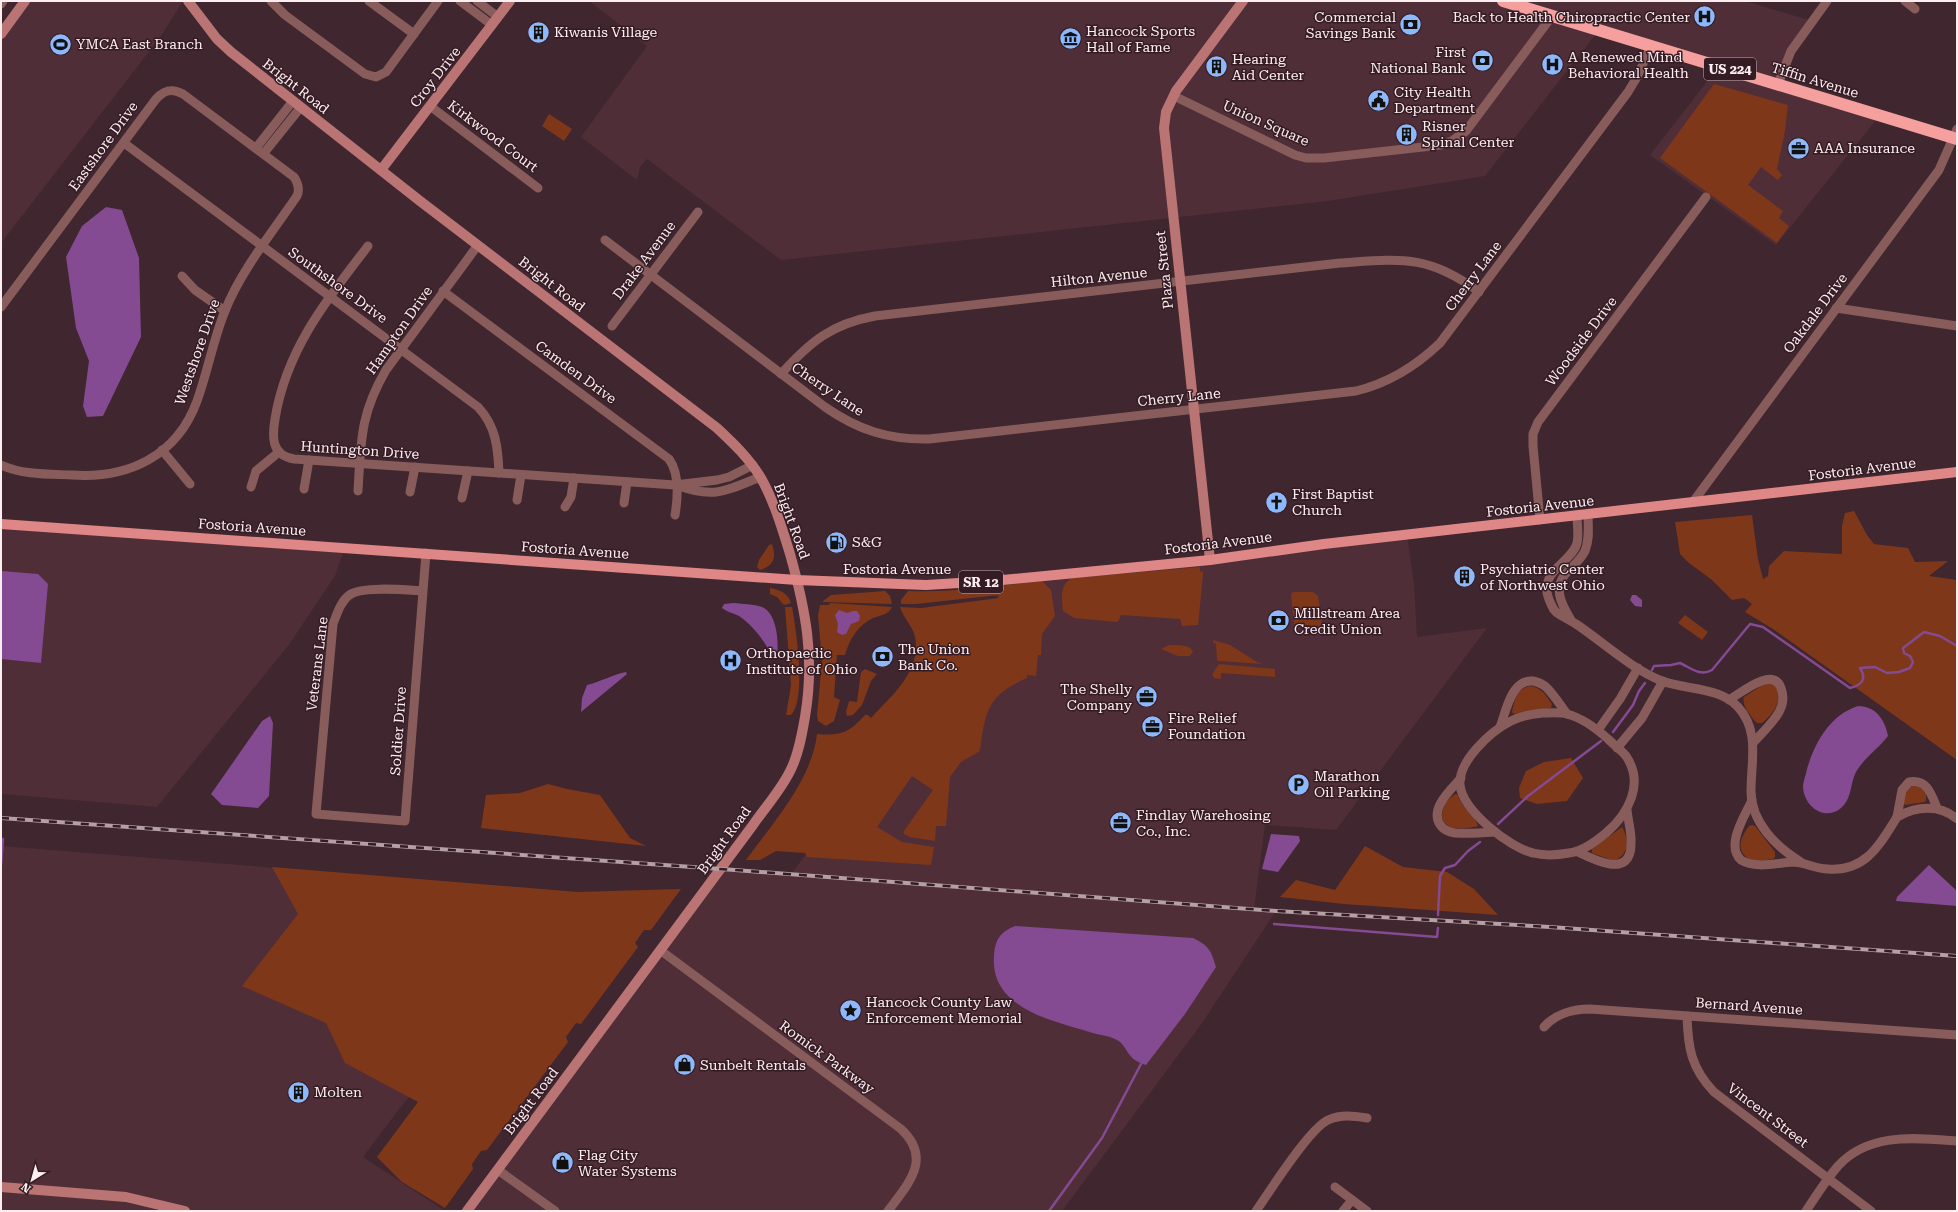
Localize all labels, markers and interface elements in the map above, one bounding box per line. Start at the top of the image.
hospital icon: Back to Health Chiropractic Center [1692,4,1718,30]
place label: Commercial Savings Bank [1306,9,1397,41]
place label: Back to Health Chiropractic Center [1453,9,1690,25]
bank icon: Commercial Savings Bank [1398,12,1424,38]
building icon: Kiwanis Village [525,19,551,45]
place label: Hancock Sports Hall of Fame [1086,23,1195,55]
place label: Kiwanis Village [554,24,657,40]
museum icon: Hancock Sports Hall of Fame [1057,26,1083,52]
sports icon: YMCA East Branch [47,31,73,57]
place label: YMCA East Branch [76,36,203,52]
street label: Croy Drive [406,43,464,110]
place label: First National Bank [1370,44,1466,76]
bank icon: First National Bank [1469,47,1495,73]
place label: A Renewed Mind Behavioral Health [1568,49,1689,81]
place label: Hearing Aid Center [1232,51,1304,83]
hospital icon: A Renewed Mind Behavioral Health [1539,52,1565,78]
building icon: Hearing Aid Center [1204,54,1230,80]
street label: Bright Road [260,55,332,117]
road number: US 224 [1704,58,1756,80]
street label: Tiffin Avenue [1769,59,1861,101]
place label: City Health Department [1394,84,1475,116]
public building icon: City Health Department [1365,87,1391,113]
street label: Kirkwood Court [445,97,541,175]
street label: Union Square [1220,97,1312,149]
street label: Eastshore Drive [65,98,141,194]
place label: Risner Spinal Center [1422,118,1514,150]
building icon: Risner Spinal Center [1393,121,1419,147]
office icon: AAA Insurance [1786,135,1812,161]
place label: AAA Insurance [1814,140,1915,156]
street label: Drake Avenue [609,217,679,302]
street label: Plaza Street [1152,230,1176,310]
street label: Cherry Lane [1441,238,1505,314]
street label: Southshore Drive [285,244,391,326]
street label: Bright Road [516,253,588,315]
street label: Hilton Avenue [1050,264,1148,290]
street label: Oakdale Drive [1780,270,1850,356]
street label: Hampton Drive [363,283,436,377]
street label: Woodside Drive [1542,293,1620,389]
street label: Westshore Drive [171,297,223,407]
street label: Camden Drive [532,337,620,407]
street label: Cherry Lane [789,359,867,419]
street label: Cherry Lane [1137,385,1222,409]
street label: Huntington Drive [300,438,420,462]
street label: Fostoria Avenue [1807,454,1917,484]
street label: Bright Road [771,481,813,561]
place label: First Baptist Church [1292,486,1374,518]
church icon: First Baptist Church [1263,489,1289,515]
street label: Fostoria Avenue [1485,492,1595,520]
street label: Fostoria Avenue [197,515,307,539]
street label: Fostoria Avenue [1163,528,1273,558]
fuel station icon: S&G [823,529,849,555]
place label: S&G [852,534,882,550]
street label: Fostoria Avenue [520,538,630,562]
street label: Fostoria Avenue [843,561,951,577]
place label: Psychiatric Center of Northwest Ohio [1480,561,1605,593]
building icon: Psychiatric Center of Northwest Ohio [1451,564,1477,590]
road number: SR 12 [959,571,1003,593]
place label: Millstream Area Credit Union [1294,605,1400,637]
bank icon: Millstream Area Credit Union [1266,608,1292,634]
street label: Veterans Lane [303,616,331,712]
place label: The Union Bank Co. [898,641,970,673]
bank icon: The Union Bank Co. [869,644,895,670]
place label: Orthopaedic Institute of Ohio [746,645,858,677]
hospital icon: Orthopaedic Institute of Ohio [717,648,743,674]
place label: The Shelly Company [1060,681,1133,713]
office icon: The Shelly Company [1134,684,1160,710]
street label: Soldier Drive [387,686,409,776]
place label: Fire Relief Foundation [1168,710,1246,742]
office icon: Fire Relief Foundation [1140,713,1166,739]
place label: Marathon Oil Parking [1314,768,1390,800]
parking icon: Marathon Oil Parking [1286,771,1312,797]
street label: Bright Road [694,803,754,877]
place label: Findlay Warehosing Co., Inc. [1136,807,1270,839]
office icon: Findlay Warehosing Co., Inc. [1108,810,1134,836]
place label: Hancock County Law Enforcement Memorial [866,994,1022,1026]
street label: Bernard Avenue [1695,994,1804,1018]
place icon: Hancock County Law Enforcement Memorial [837,997,863,1023]
street label: Romick Parkway [777,1017,878,1097]
shop icon: Sunbelt Rentals [671,1052,697,1078]
place label: Sunbelt Rentals [700,1057,806,1073]
street label: Bright Road [501,1064,561,1138]
building icon: Molten [286,1079,312,1105]
street label: Vincent Street [1725,1079,1811,1151]
place label: Molten [314,1084,362,1100]
place label: Flag City Water Systems [578,1147,677,1179]
shop icon: Flag City Water Systems [549,1150,575,1176]
north arrow [12,1160,52,1200]
text: N [19,1180,34,1195]

